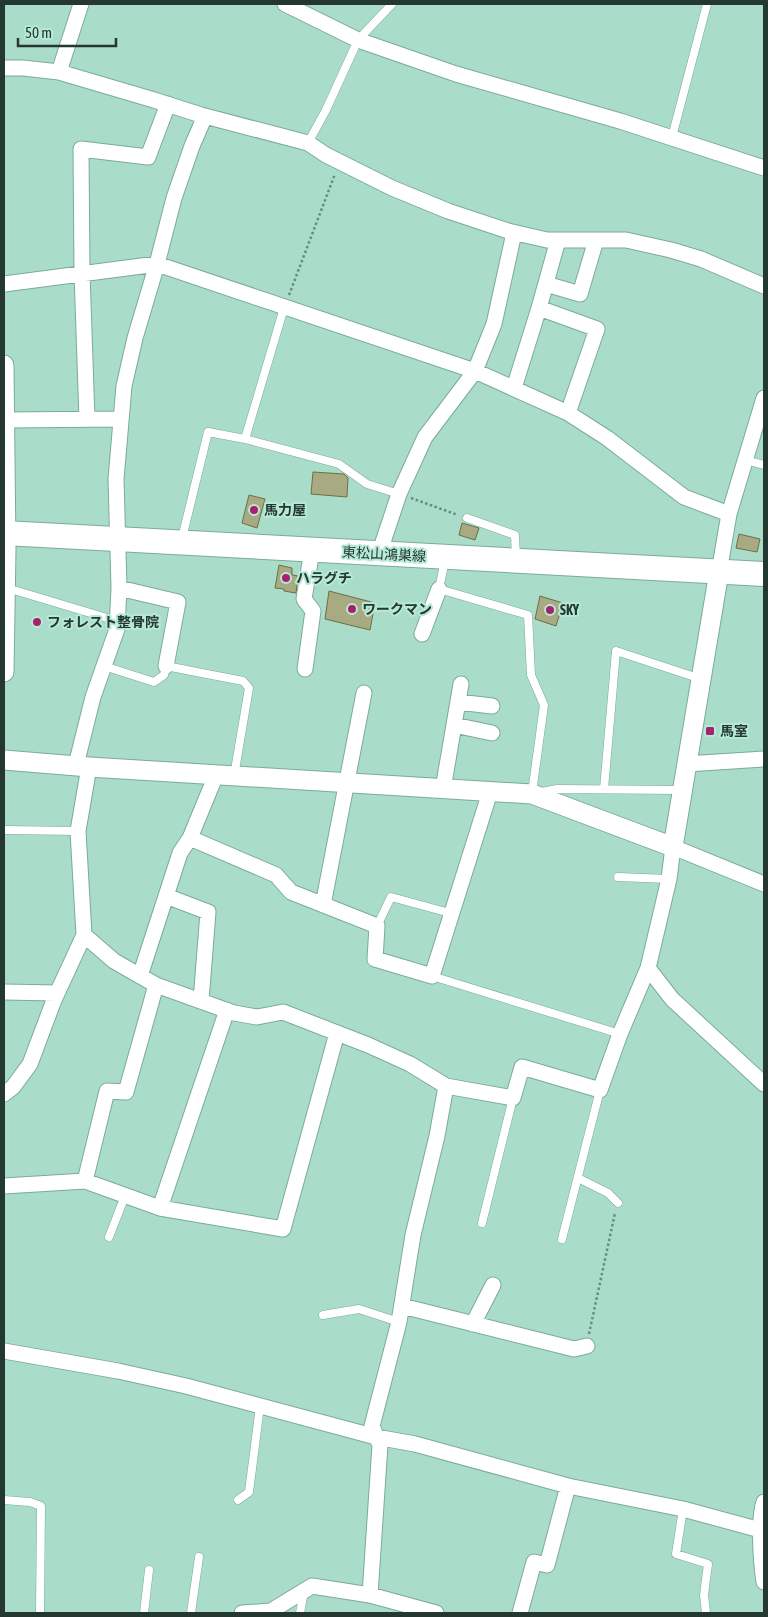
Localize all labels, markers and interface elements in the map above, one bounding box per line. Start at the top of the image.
scale bar [18,15,115,47]
text: 50 m [25,24,52,41]
place label: 馬力屋 [264,502,306,518]
marker: 馬力屋 [248,504,260,516]
street label: 東松山鴻巣線 [342,544,426,564]
place label: ハラグチ [296,570,352,586]
marker: ハラグチ [280,572,292,584]
place label: ワークマン [362,601,432,617]
place label: SKY [560,602,580,618]
marker: ワークマン [346,603,358,615]
marker: SKY [544,604,556,616]
place label: フォレスト整骨院 [47,614,159,630]
marker: フォレスト整骨院 [31,616,43,628]
place label: 馬室 [720,723,748,739]
marker: 馬室 [704,725,716,737]

